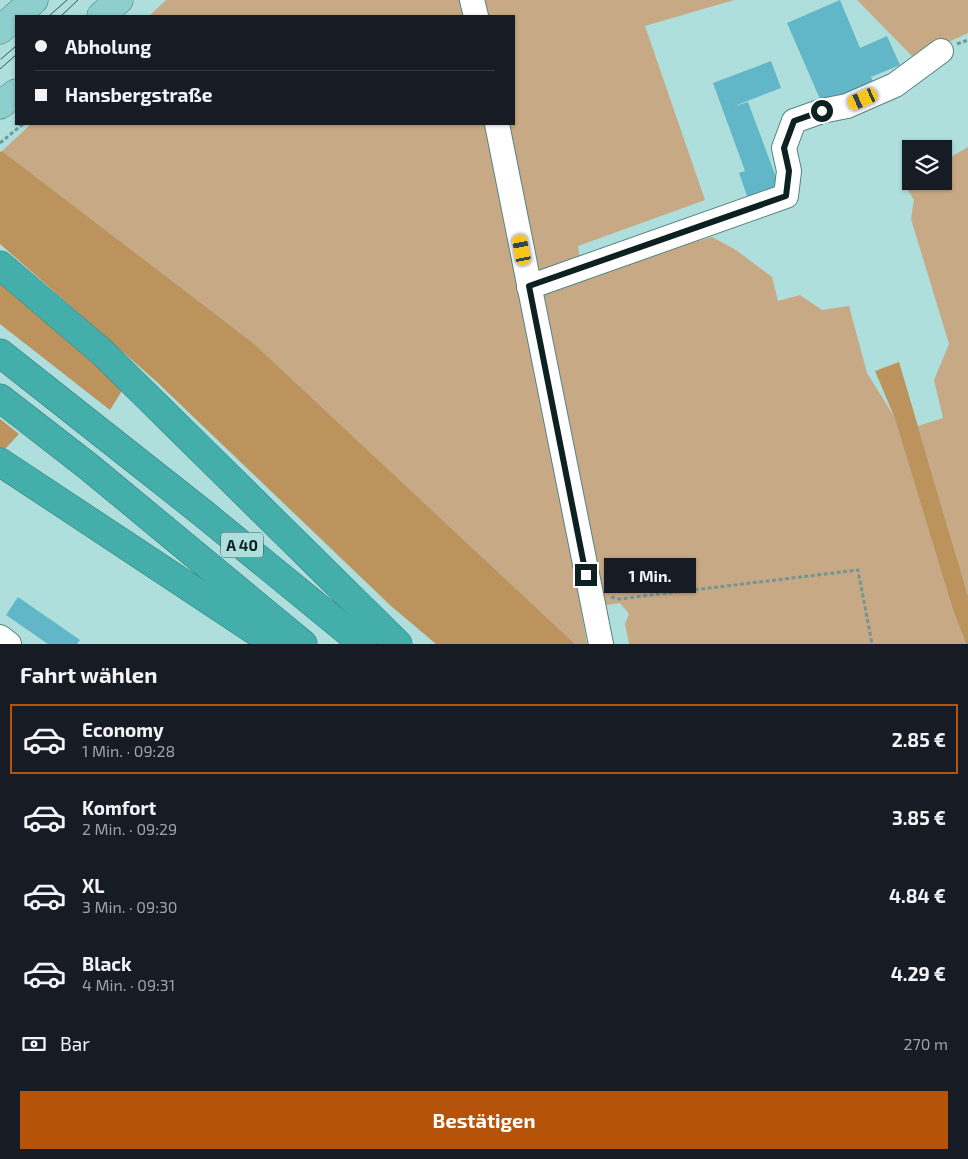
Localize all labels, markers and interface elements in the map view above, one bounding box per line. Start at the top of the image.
text: Abholung [65,35,151,58]
text: Hansbergstraße [65,83,213,106]
car [846,86,879,112]
route start [811,100,833,122]
map controls [902,140,952,190]
button: layers [902,140,952,190]
car [511,234,532,266]
road number: A 40 [221,532,263,558]
callout: 1 Min. [604,558,696,592]
route end [575,564,597,586]
text: 1 Min. [629,566,671,585]
text: Fahrt wählen [20,661,158,687]
icon: car [22,717,67,762]
text: Economy [82,718,164,741]
text: 2.85 € [892,728,946,751]
text: 1 Min. · 09:28 [82,741,175,760]
icon: car [22,795,67,840]
text: Komfort [82,796,156,819]
text: 3.85 € [892,806,946,829]
text: 2 Min. · 09:29 [82,819,177,838]
icon: car [22,873,67,918]
text: XL [82,874,104,897]
text: 4.84 € [889,884,946,907]
text: 3 Min. · 09:30 [82,897,177,916]
icon: car [22,951,67,996]
text: Black [82,952,132,975]
text: 4.29 € [891,962,946,985]
text: 4 Min. · 09:31 [82,975,175,994]
icon: cash [20,1030,48,1058]
text: Bar [60,1032,90,1055]
text: 270 m [904,1034,948,1053]
button: Bestätigen [20,1091,948,1149]

